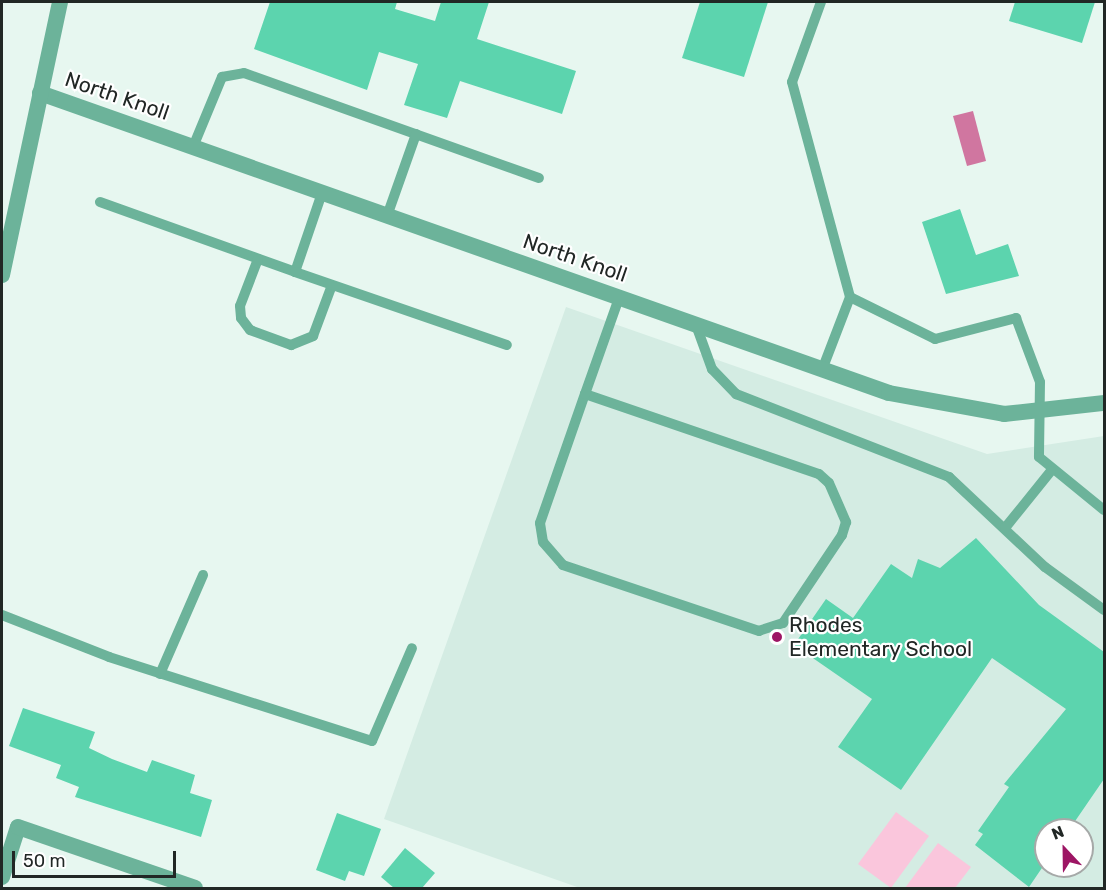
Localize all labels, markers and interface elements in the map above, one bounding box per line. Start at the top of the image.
street label: North Knoll [62,66,172,126]
street label: North Knoll [520,228,630,288]
place label: Rhodes Elementary School [789,612,973,662]
marker: Rhodes Elementary School [770,630,784,644]
north arrow [1034,818,1094,878]
text: N [1049,822,1067,844]
scale bar [15,839,178,877]
text: 50 m [23,850,66,872]

